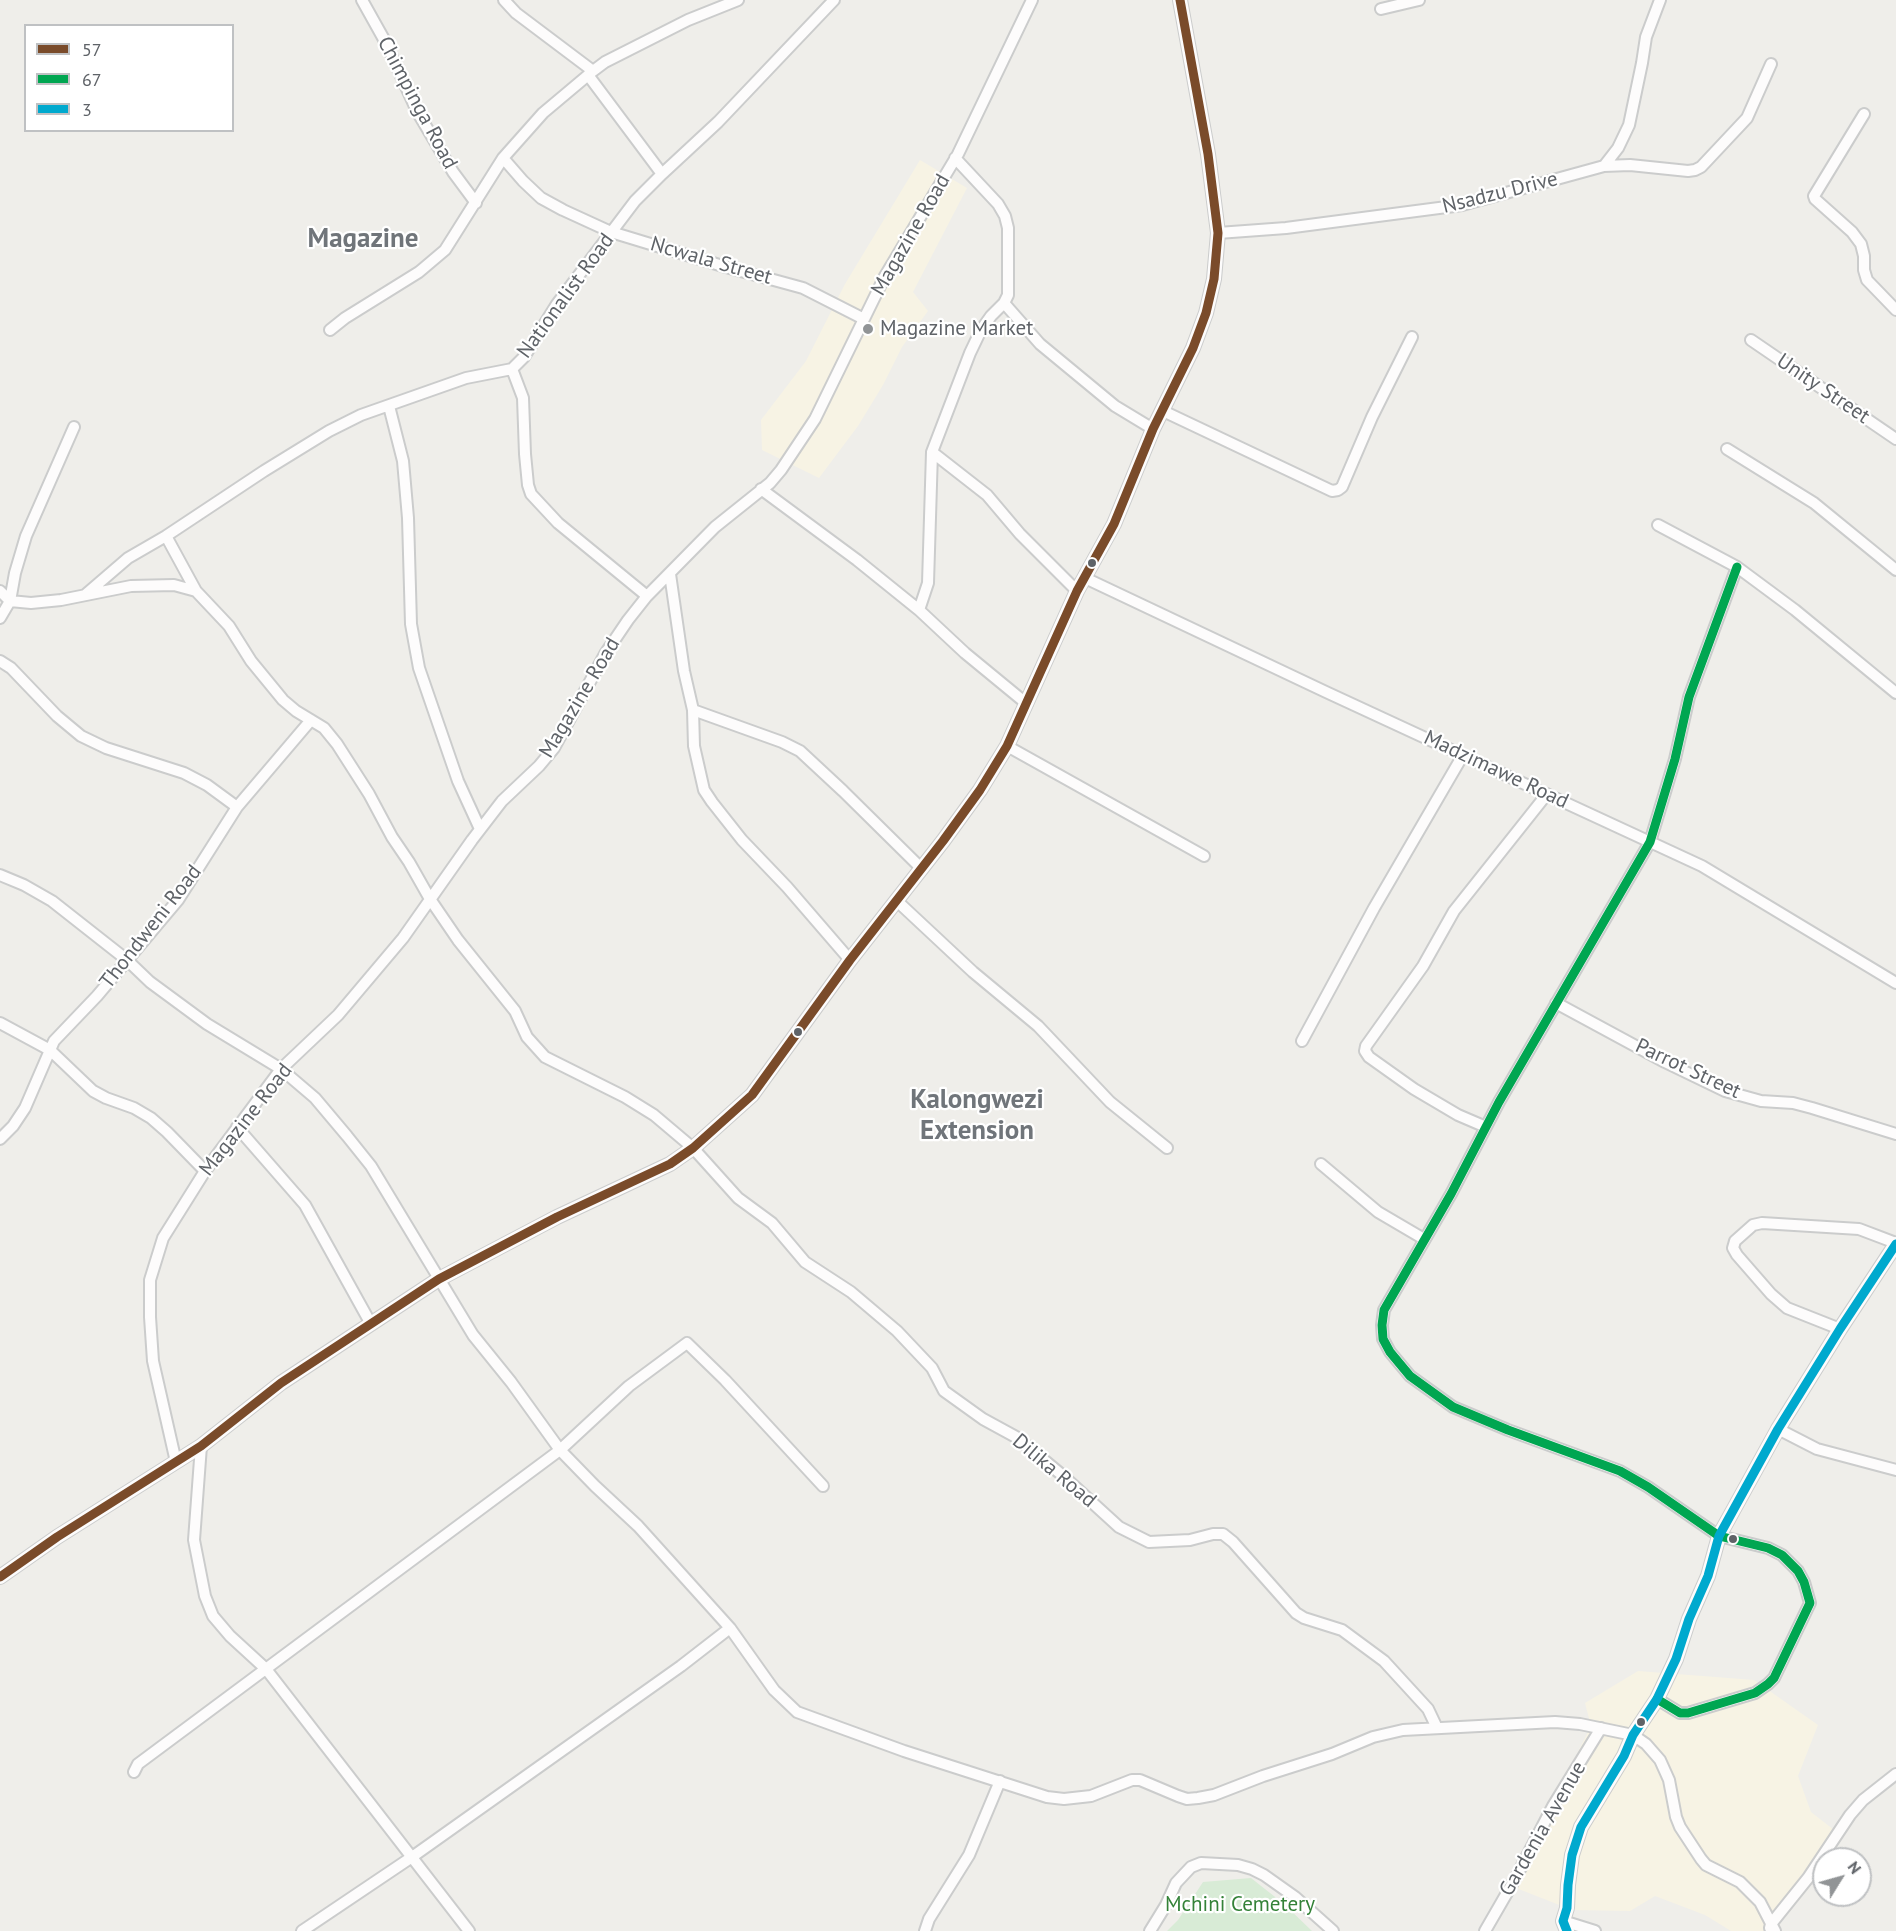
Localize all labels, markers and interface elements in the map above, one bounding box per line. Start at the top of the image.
legend [24,24,234,132]
street label: Chimpinga Road [372,32,462,174]
text: 57 [82,38,102,61]
text: 67 [82,68,102,91]
text: 3 [82,98,92,121]
street label: Nsadzu Drive [1440,166,1560,220]
street label: Magazine Road [866,170,956,300]
district label: Magazine [308,223,418,255]
street label: Nationalist Road [512,229,620,363]
street label: Ncwala Street [647,232,775,290]
place label: Magazine Market [880,316,1033,342]
marker: Magazine Market [861,322,875,336]
street label: Unity Street [1772,349,1874,429]
unlabelled marker [1086,557,1098,569]
street label: Magazine Road [534,633,626,763]
street label: Madzimawe Road [1420,725,1572,815]
street label: Thondweni Road [95,860,207,994]
unlabelled marker [792,1026,804,1038]
street label: Parrot Street [1631,1034,1745,1104]
street label: Magazine Road [194,1059,298,1181]
district label: Kalongwezi Extension [910,1084,1044,1147]
street label: Dilika Road [1007,1429,1101,1513]
unlabelled marker [1727,1533,1739,1545]
unlabelled marker [1635,1716,1647,1728]
street label: Gardenia Avenue [1494,1757,1592,1901]
north arrow [1812,1847,1872,1907]
text: N [1844,1857,1866,1878]
park label: Mchini Cemetery [1165,1892,1315,1918]

